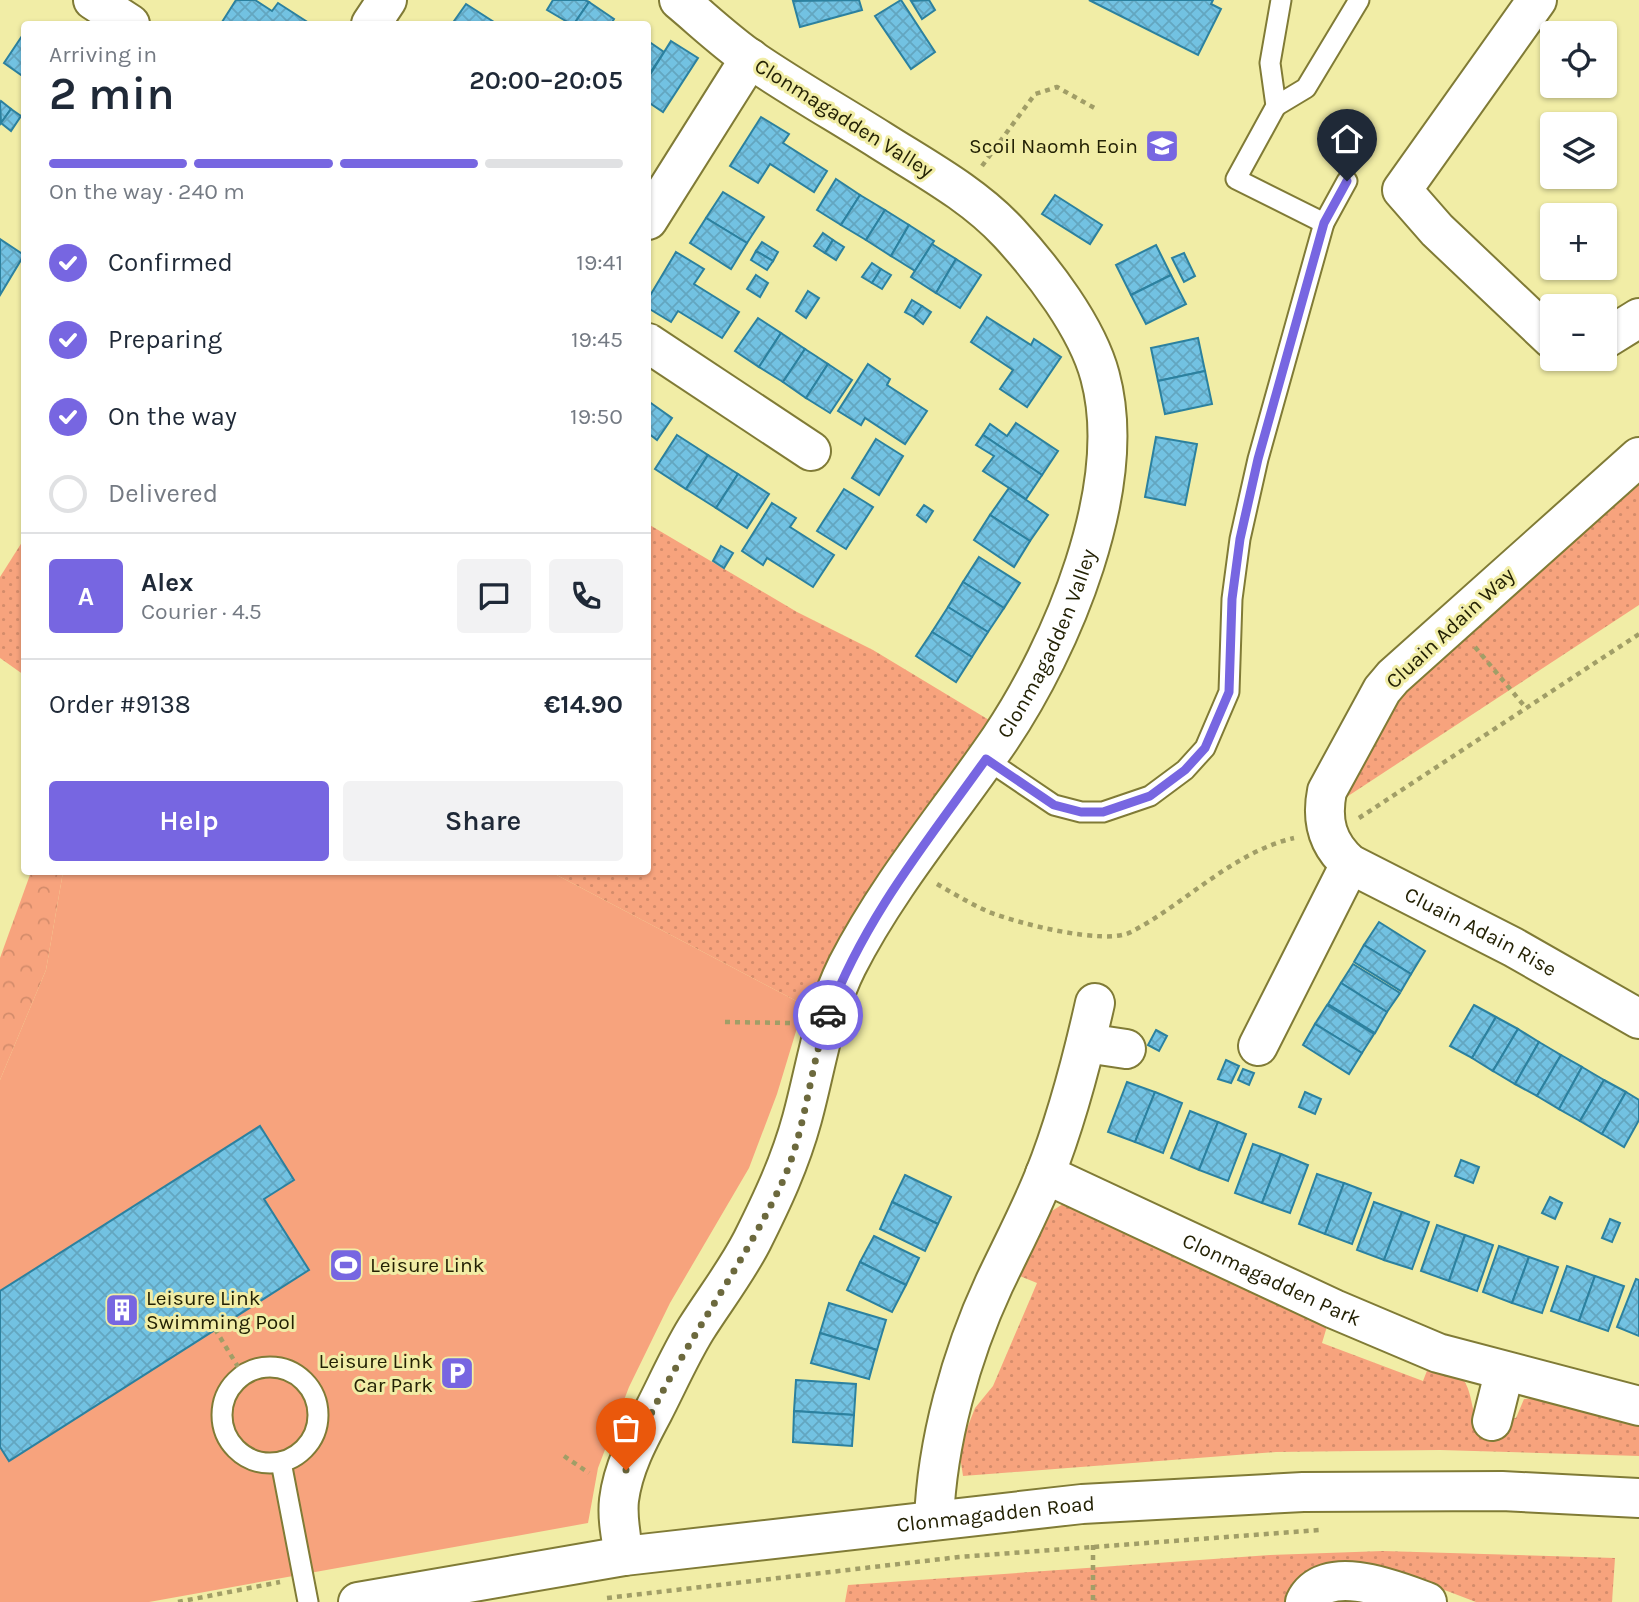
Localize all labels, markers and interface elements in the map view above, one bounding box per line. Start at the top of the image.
map controls [1540,21,1617,371]
button: locate [1540,21,1617,98]
text: Arriving in [49,41,157,68]
street label: Clonmagadden Valley [750,53,938,183]
text: 20:00–20:05 [469,65,623,96]
text: 2 min [49,67,175,121]
pin [1317,109,1377,181]
button: layers [1540,112,1617,189]
icon: home [1328,120,1366,158]
school or university icon: Scoil Naomh Eoin [1143,127,1181,165]
place label: Scoil Naomh Eoin [969,134,1138,158]
text: On the way · 240 m [49,178,245,205]
button: + [1540,203,1617,280]
icon: check [49,244,87,282]
text: Confirmed [108,247,233,278]
text: 19:41 [576,249,623,276]
button: − [1540,294,1617,371]
icon: check [49,321,87,359]
text: Preparing [108,324,222,355]
text: 19:45 [571,326,623,353]
icon: check [49,398,87,436]
text: On the way [108,401,237,432]
text: 19:50 [570,403,623,430]
text: Delivered [108,478,218,509]
street label: Clonmagadden Valley [992,546,1101,742]
button: chat [457,559,531,633]
button: phone [549,559,623,633]
street label: Cluain Adain Way [1381,562,1519,694]
text: Alex [141,567,193,598]
text: A [78,581,94,612]
text: Courier · 4.5 [141,598,262,625]
text: Order #9138 [49,689,191,720]
text: €14.90 [544,689,623,720]
button: Help [49,781,329,861]
button: Share [343,781,623,861]
street label: Cluain Adain Rise [1401,882,1561,981]
courier [793,980,863,1050]
icon: car [809,996,847,1034]
street label: Clonmagadden Park [1179,1228,1364,1331]
sports icon: Leisure Link [327,1246,365,1284]
place label: Leisure Link [370,1253,485,1277]
place label: Leisure Link Swimming Pool [146,1286,296,1334]
building icon: Leisure Link Swimming Pool [103,1291,141,1329]
place label: Leisure Link Car Park [318,1349,433,1397]
parking icon: Leisure Link Car Park [438,1354,476,1392]
pin [596,1398,656,1470]
icon: bag [607,1409,645,1447]
street label: Clonmagadden Road [895,1491,1095,1537]

